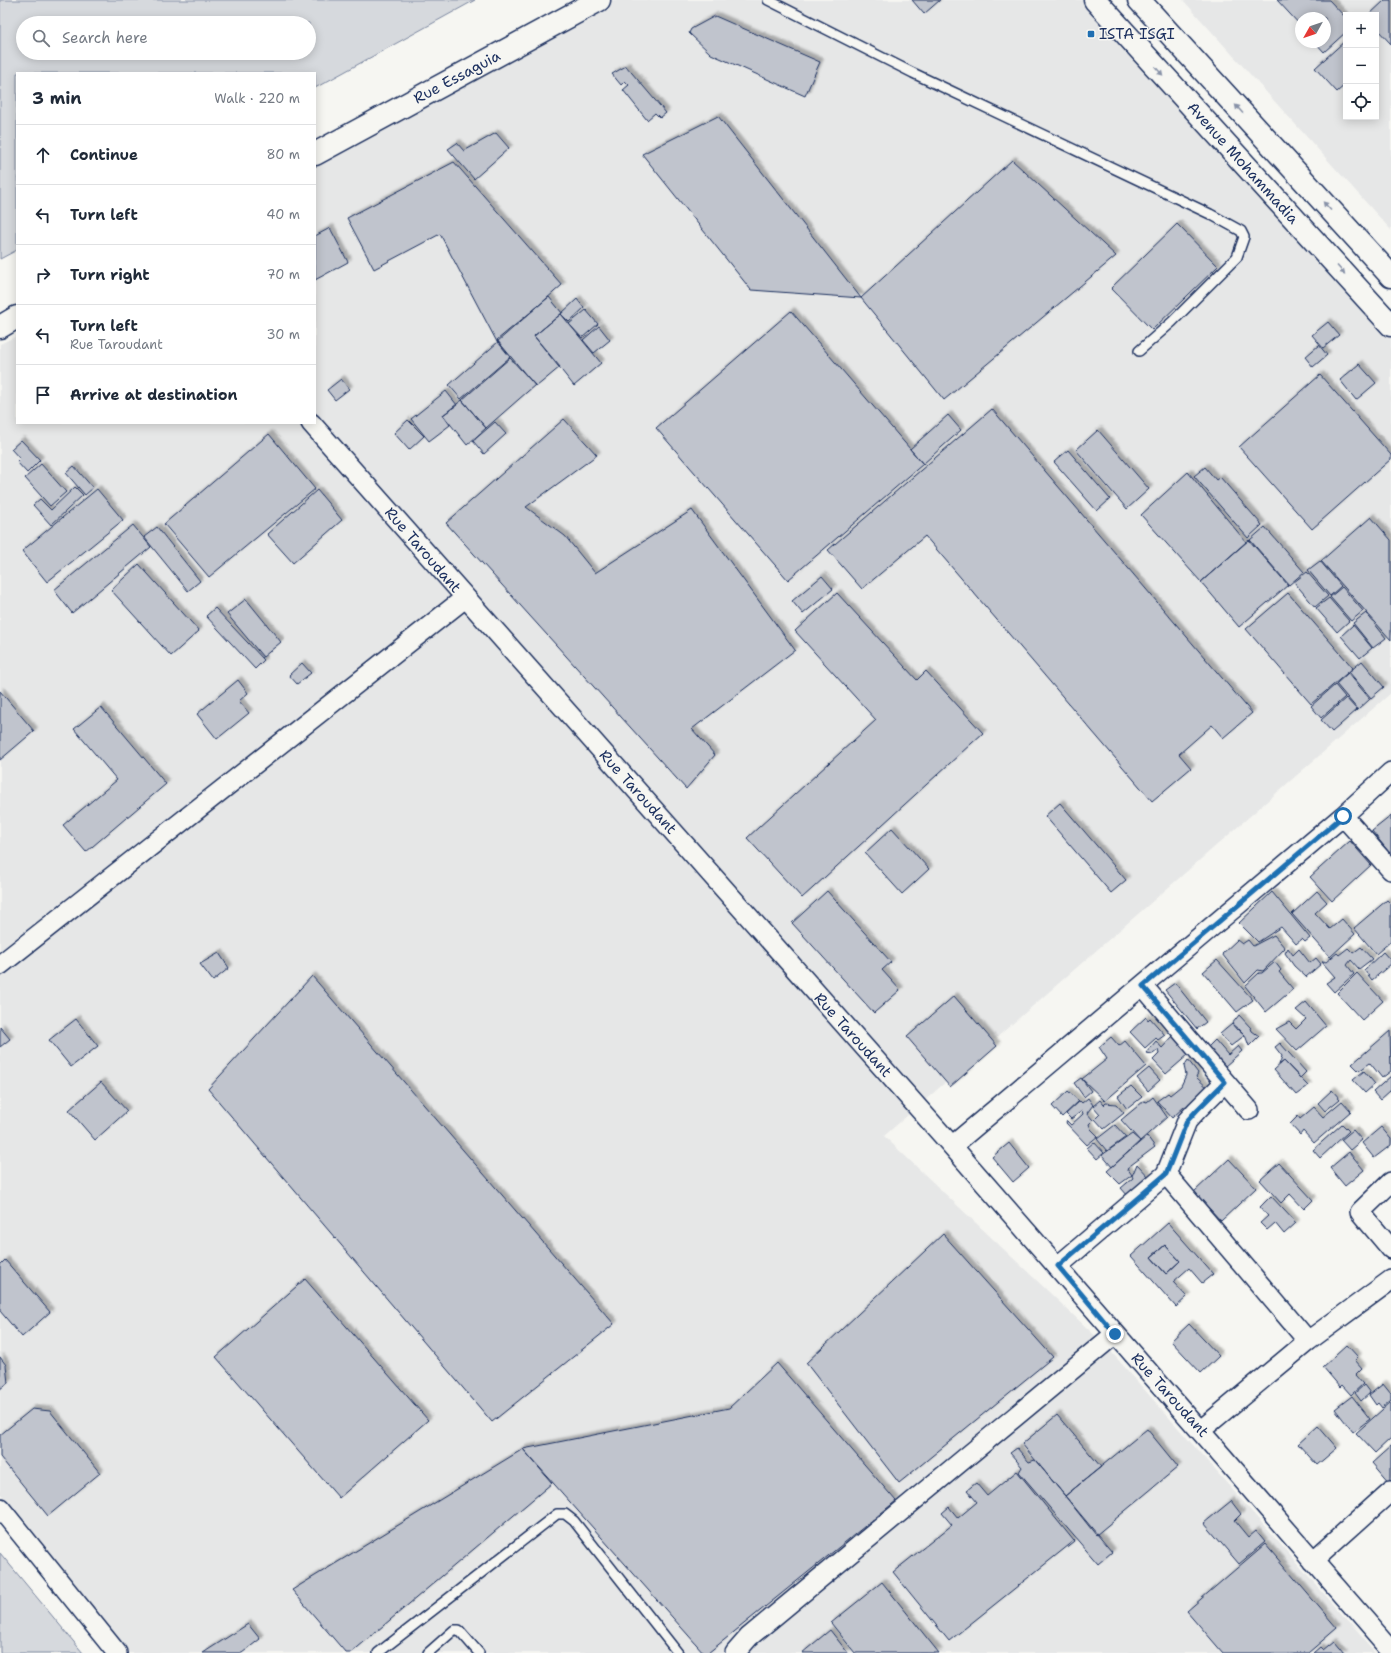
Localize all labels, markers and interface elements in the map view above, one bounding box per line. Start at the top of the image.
north arrow [1295,12,1331,48]
map controls [1343,12,1379,120]
button: + [1343,12,1379,48]
search box [16,16,316,60]
place label: ISTA ISGI [1099,24,1175,44]
icon: search [30,27,52,49]
text: Search here [62,28,148,48]
marker: ISTA ISGI [1086,29,1096,39]
street label: Rue Essaguia [410,45,505,108]
button: − [1343,48,1379,84]
one-way arrow [1154,65,1163,76]
button: locate [1343,84,1379,120]
text: 3 min [32,87,82,109]
text: Walk · 220 m [214,90,300,107]
street label: Avenue Mohammadia [1183,98,1304,229]
one-way arrow [1235,104,1244,115]
icon: ahead [32,144,54,166]
text: Continue [70,145,138,165]
text: 80 m [266,146,300,163]
one-way arrow [1323,201,1332,210]
icon: left [32,204,54,226]
text: Turn left [70,205,138,225]
text: 40 m [266,206,300,223]
icon: right [32,264,54,286]
text: Turn right [70,265,150,285]
one-way arrow [1336,265,1345,275]
text: 70 m [266,266,300,283]
text: Turn left [70,316,138,336]
icon: left [32,324,54,346]
text: 30 m [266,326,300,343]
text: Rue Taroudant [70,336,163,353]
icon: arrive [32,384,54,406]
text: Arrive at destination [70,385,238,405]
street label: Rue Taroudant [380,503,466,597]
street label: Rue Taroudant [595,745,681,839]
route start [1334,807,1352,825]
street label: Rue Taroudant [810,988,896,1082]
route end [1106,1325,1124,1343]
street label: Rue Taroudant [1127,1348,1213,1442]

